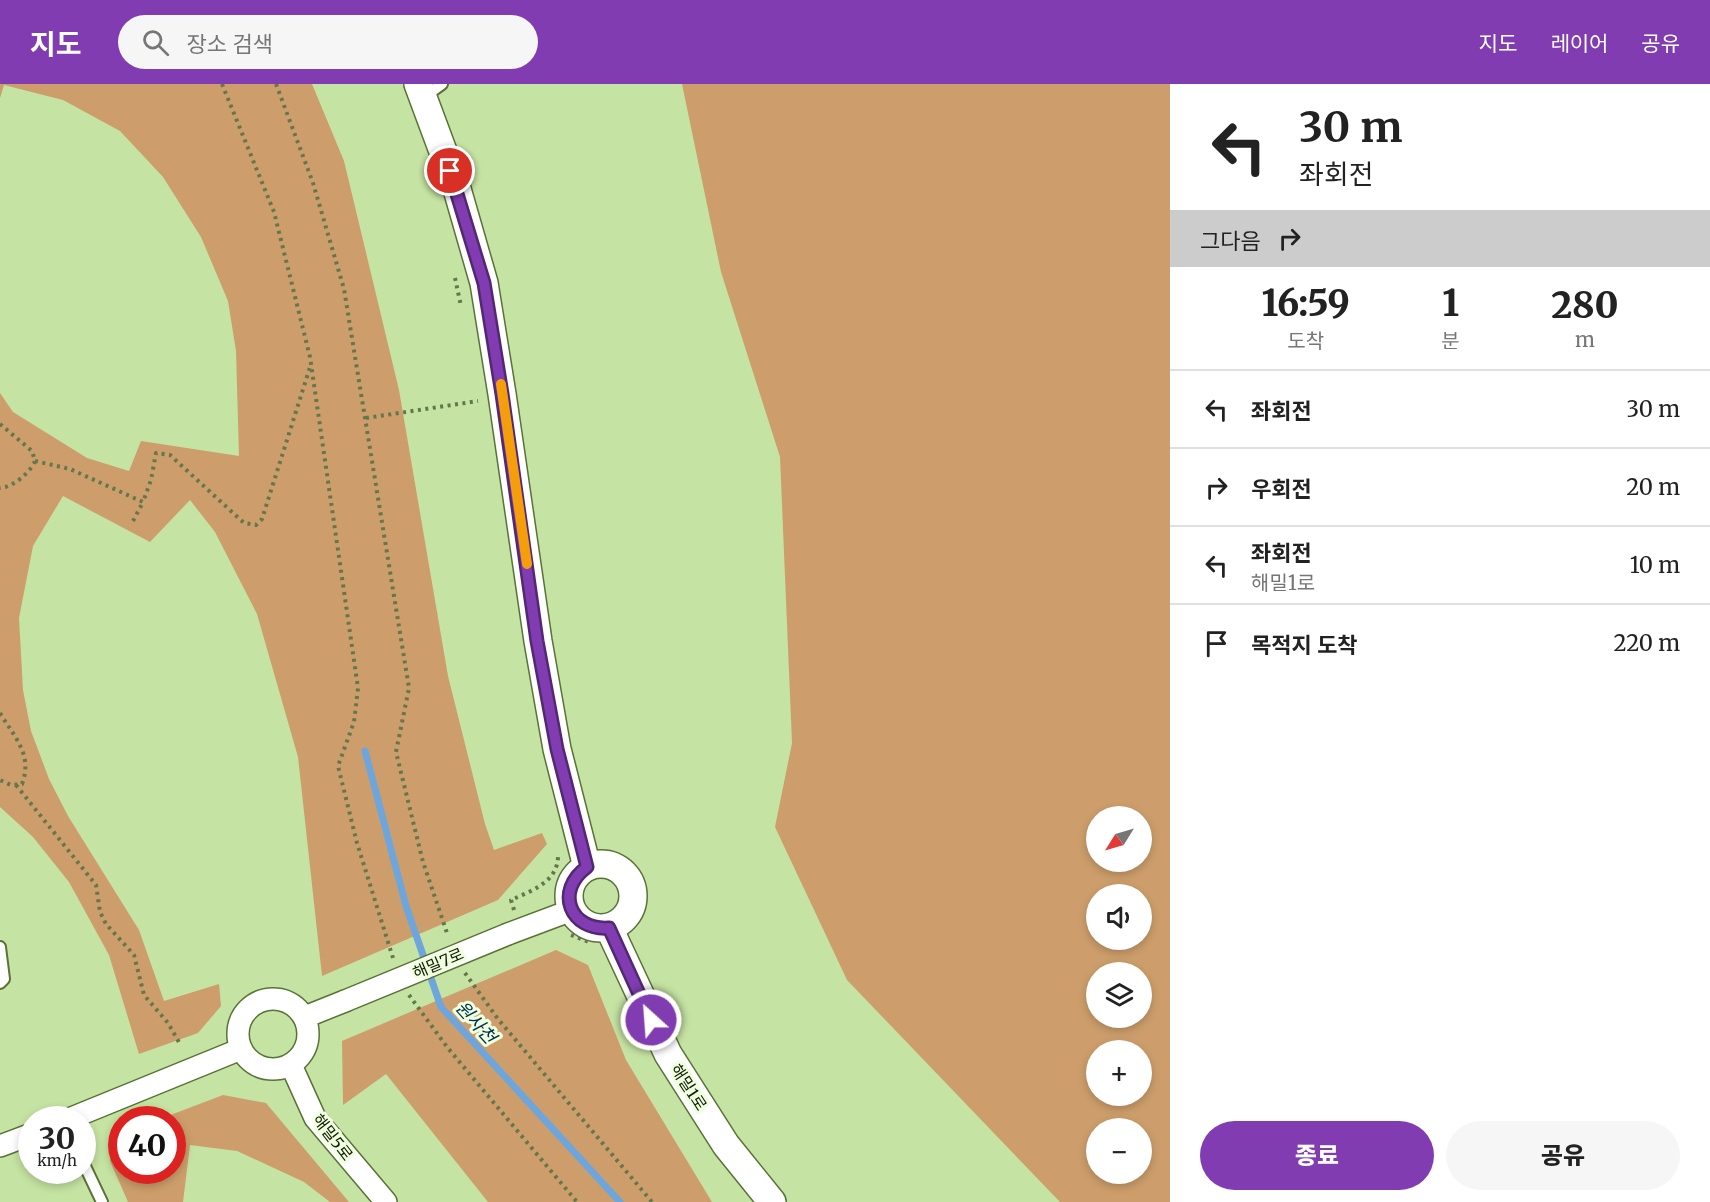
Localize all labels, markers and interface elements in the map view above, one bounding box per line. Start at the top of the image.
search box [118,15,538,69]
text: 지도 [30,26,82,62]
icon: search [139,26,172,59]
text: 장소 검색 [187,30,273,58]
text: 지도 [1479,30,1517,57]
text: 레이어 [1550,30,1608,57]
text: 공유 [1641,30,1680,57]
text: 30 m [1299,101,1403,153]
icon: left [1200,108,1278,186]
pin [424,145,475,196]
icon: arrive [433,154,466,187]
text: 좌회전 [1299,157,1374,191]
icon: right [1273,222,1306,255]
text: 그다음 [1200,227,1261,255]
text: 16:59 [1261,281,1350,326]
text: 1 [1442,281,1459,326]
text: 280 [1551,283,1619,328]
text: m [1575,327,1595,352]
text: 도착 [1287,328,1324,353]
text: 분 [1441,328,1460,353]
icon: left [1200,393,1233,426]
text: 30 m [1626,395,1680,423]
text: 좌회전 [1251,397,1312,425]
icon: right [1200,471,1233,504]
text: 20 m [1626,473,1680,501]
text: 우회전 [1251,475,1312,503]
text: 좌회전 [1251,539,1312,567]
icon: left [1200,549,1233,582]
text: 10 m [1630,551,1680,579]
text: 해밀1로 [1251,570,1315,595]
icon: arrive [1200,627,1233,660]
text: 220 m [1613,629,1680,657]
text: 목적지 도착 [1251,631,1357,659]
north arrow [1086,806,1152,872]
map controls [1086,806,1152,1184]
button: sound [1086,884,1152,950]
street label: 해밀7로 [410,943,467,983]
button: layers [1086,962,1152,1028]
position arrow [619,988,683,1052]
water label: 원사천 [451,996,503,1050]
button: + [1086,1040,1152,1106]
street label: 해밀1로 [667,1060,712,1114]
speed limit sign: 40 [108,1106,186,1184]
street label: 해밀5로 [309,1110,358,1164]
button: − [1086,1118,1152,1184]
text: 30 [39,1119,75,1157]
button: 종료 [1200,1121,1434,1190]
button: 공유 [1446,1121,1680,1190]
text: km/h [37,1151,77,1170]

